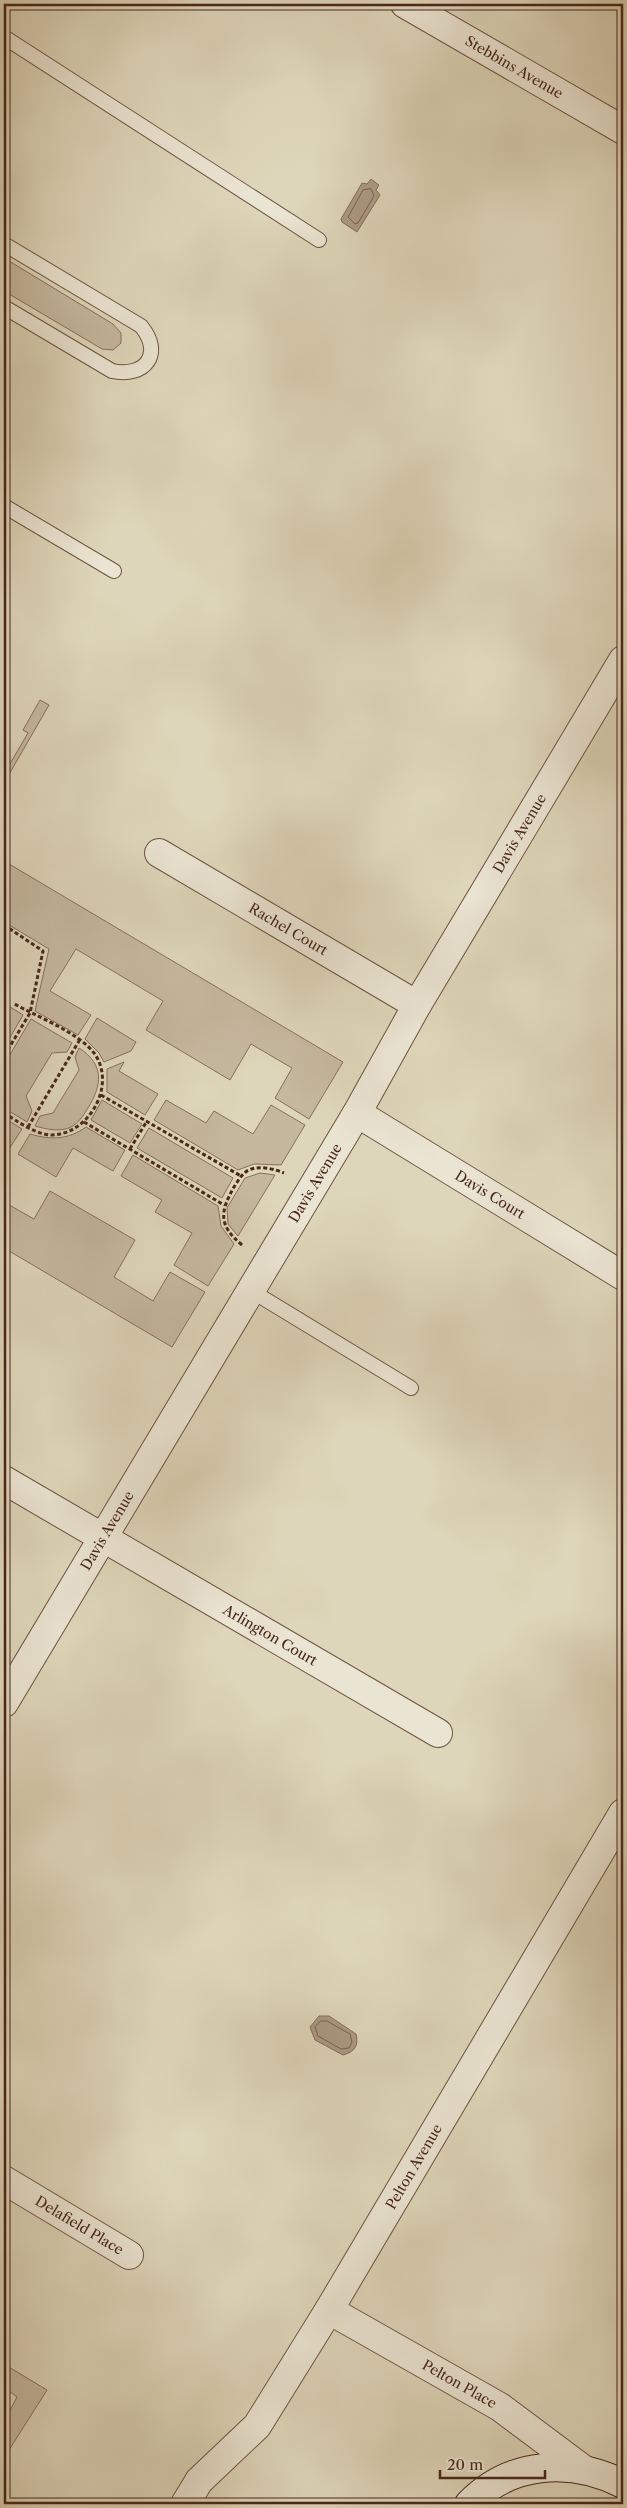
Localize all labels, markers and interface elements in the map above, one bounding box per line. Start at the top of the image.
street label: Stebbins Avenue [462,32,566,102]
street label: Davis Avenue [489,790,550,876]
street label: Rachel Court [246,899,331,959]
street label: Davis Avenue [284,1140,346,1226]
street label: Davis Court [452,1166,528,1223]
street label: Davis Avenue [77,1487,138,1573]
street label: Arlington Court [219,1600,320,1670]
street label: Pelton Avenue [382,2120,446,2213]
street label: Delafield Place [32,2192,127,2259]
street label: Pelton Place [419,2356,500,2412]
scale bar [440,2448,544,2480]
text: 20 m [447,2455,483,2474]

